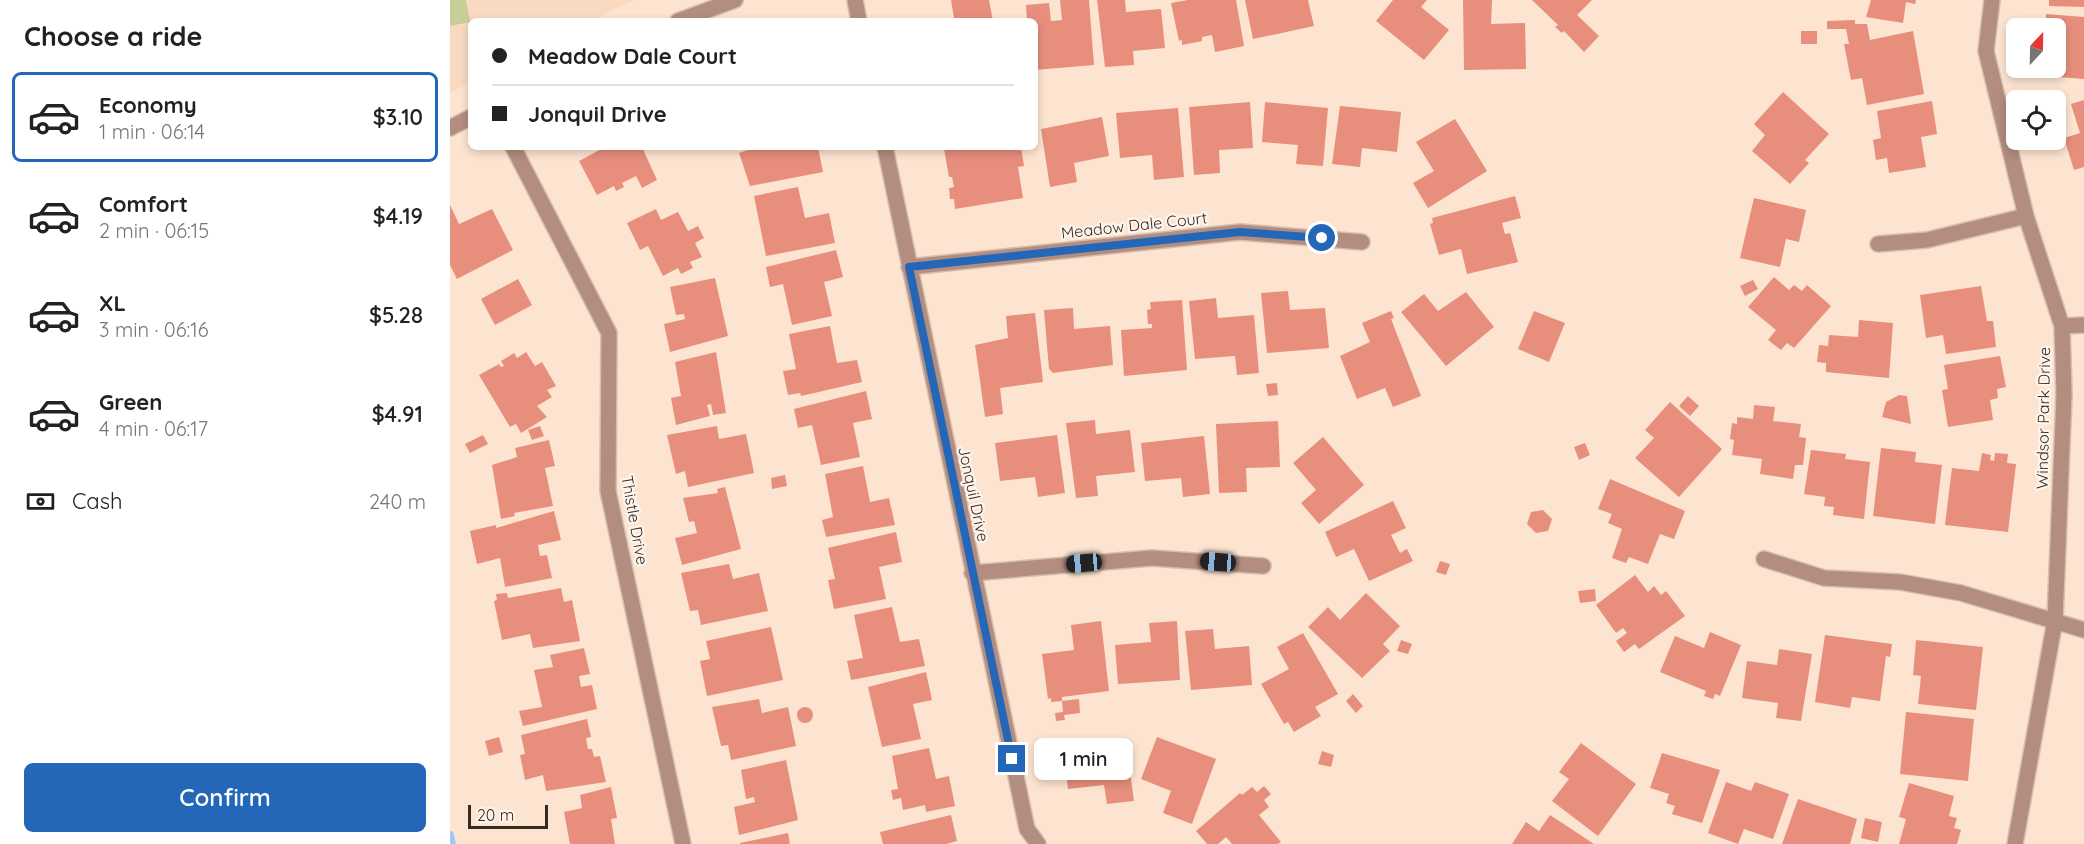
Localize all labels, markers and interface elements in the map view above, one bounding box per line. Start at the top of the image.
north arrow [2006,18,2066,78]
map controls [2006,18,2066,150]
text: Choose a ride [24,19,202,53]
text: Meadow Dale Court [528,42,737,70]
icon: car [27,90,81,144]
button: locate [2006,90,2066,150]
text: Economy [99,91,197,119]
text: Jonquil Drive [528,100,667,128]
text: $3.10 [373,103,423,131]
text: 1 min · 06:14 [99,119,205,144]
icon: car [27,189,81,243]
text: Comfort [99,190,188,218]
text: $4.19 [373,202,423,230]
street label: Meadow Dale Court [1060,207,1208,243]
text: 2 min · 06:15 [99,218,209,243]
route start [1308,224,1335,251]
icon: car [27,288,81,342]
text: XL [99,289,126,317]
text: $5.28 [369,301,423,329]
text: 3 min · 06:16 [99,317,208,342]
street label: Windsor Park Drive [2032,347,2054,489]
icon: car [27,387,81,441]
text: Green [99,388,162,416]
text: $4.91 [372,400,423,428]
text: 4 min · 06:17 [99,416,208,441]
street label: Jonquil Drive [954,445,994,543]
street label: Thistle Drive [617,474,653,566]
icon: cash [24,485,57,518]
text: Cash [72,487,123,515]
text: 240 m [369,489,426,514]
car [1065,552,1103,574]
car [1199,552,1237,572]
callout: 1 min [1033,738,1132,780]
route end [998,745,1025,772]
text: 1 min [1060,746,1107,771]
button: Confirm [24,763,426,832]
scale bar [468,802,548,830]
text: 20 m [477,805,514,825]

